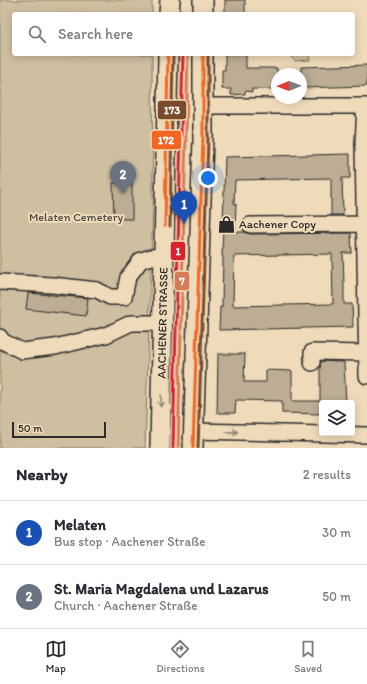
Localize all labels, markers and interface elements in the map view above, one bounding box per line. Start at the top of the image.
search box [12,12,355,56]
icon: search [26,23,48,45]
text: Search here [58,25,133,43]
north arrow [271,68,307,104]
line badge: 173 [157,100,187,120]
text: 173 [164,104,180,117]
line badge: 172 [151,130,182,150]
text: 172 [158,134,174,147]
pin: 2 [110,161,136,194]
your location [198,168,218,188]
pin: 1 [171,191,197,224]
park label: Melaten Cemetery [29,210,123,224]
shop icon: Aachener Copy [216,214,236,234]
place label: Aachener Copy [239,217,316,231]
line badge: 1 [170,241,186,261]
text: 1 [175,245,181,258]
street label: AACHENER STRASSE [154,267,171,379]
line badge: 7 [174,271,190,291]
text: 7 [178,275,185,288]
one-way arrow [157,394,165,407]
map controls [319,400,355,436]
button: layers [319,400,355,436]
scale bar [12,420,106,439]
text: 50 m [18,422,42,435]
one-way arrow [225,428,238,436]
text: Nearby [16,464,68,484]
text: 2 results [303,467,351,482]
text: Melaten [54,516,106,534]
text: 1 [26,525,32,540]
text: 30 m [322,525,351,540]
text: Bus stop · Aachener Straße [54,534,205,549]
text: St. Maria Magdalena und Lazarus [54,580,269,598]
text: 2 [26,589,32,604]
text: 50 m [322,589,351,604]
text: Church · Aachener Straße [54,598,197,613]
tab: Map [45,638,67,675]
tab: Directions [156,638,205,675]
tab: Saved [294,638,322,675]

